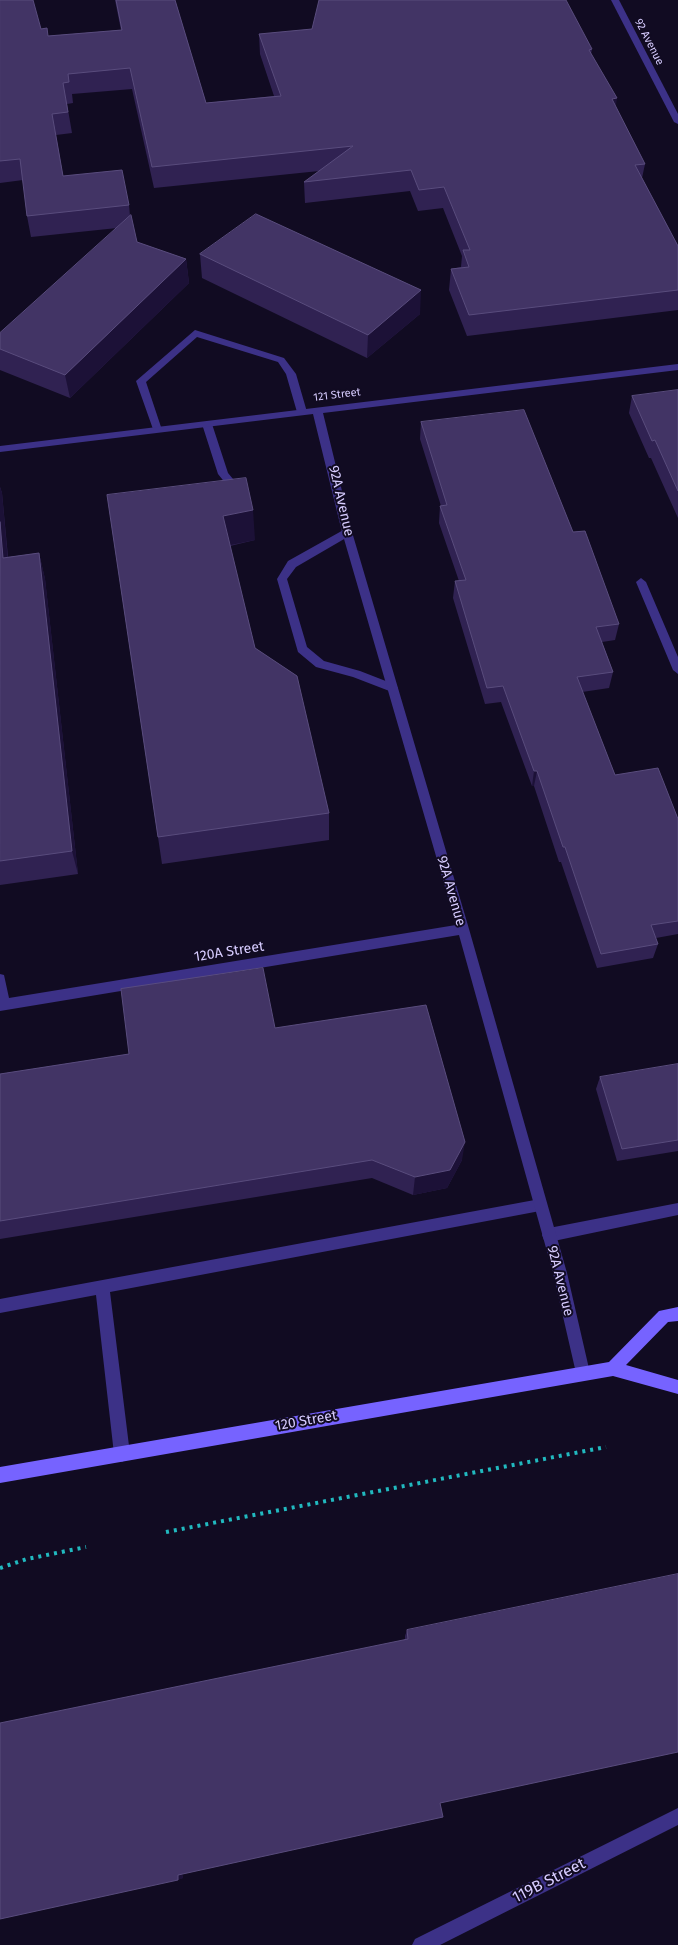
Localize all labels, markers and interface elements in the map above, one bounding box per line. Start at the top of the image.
street label: 92 Avenue [632,17,666,67]
street label: 121 Street [313,386,361,404]
street label: 92A Avenue [325,464,357,538]
street label: 92A Avenue [433,854,469,928]
street label: 120A Street [193,938,265,966]
street label: 92A Avenue [543,1244,577,1318]
street label: 120 Street [274,1407,338,1435]
street label: 119B Street [509,1854,589,1908]

